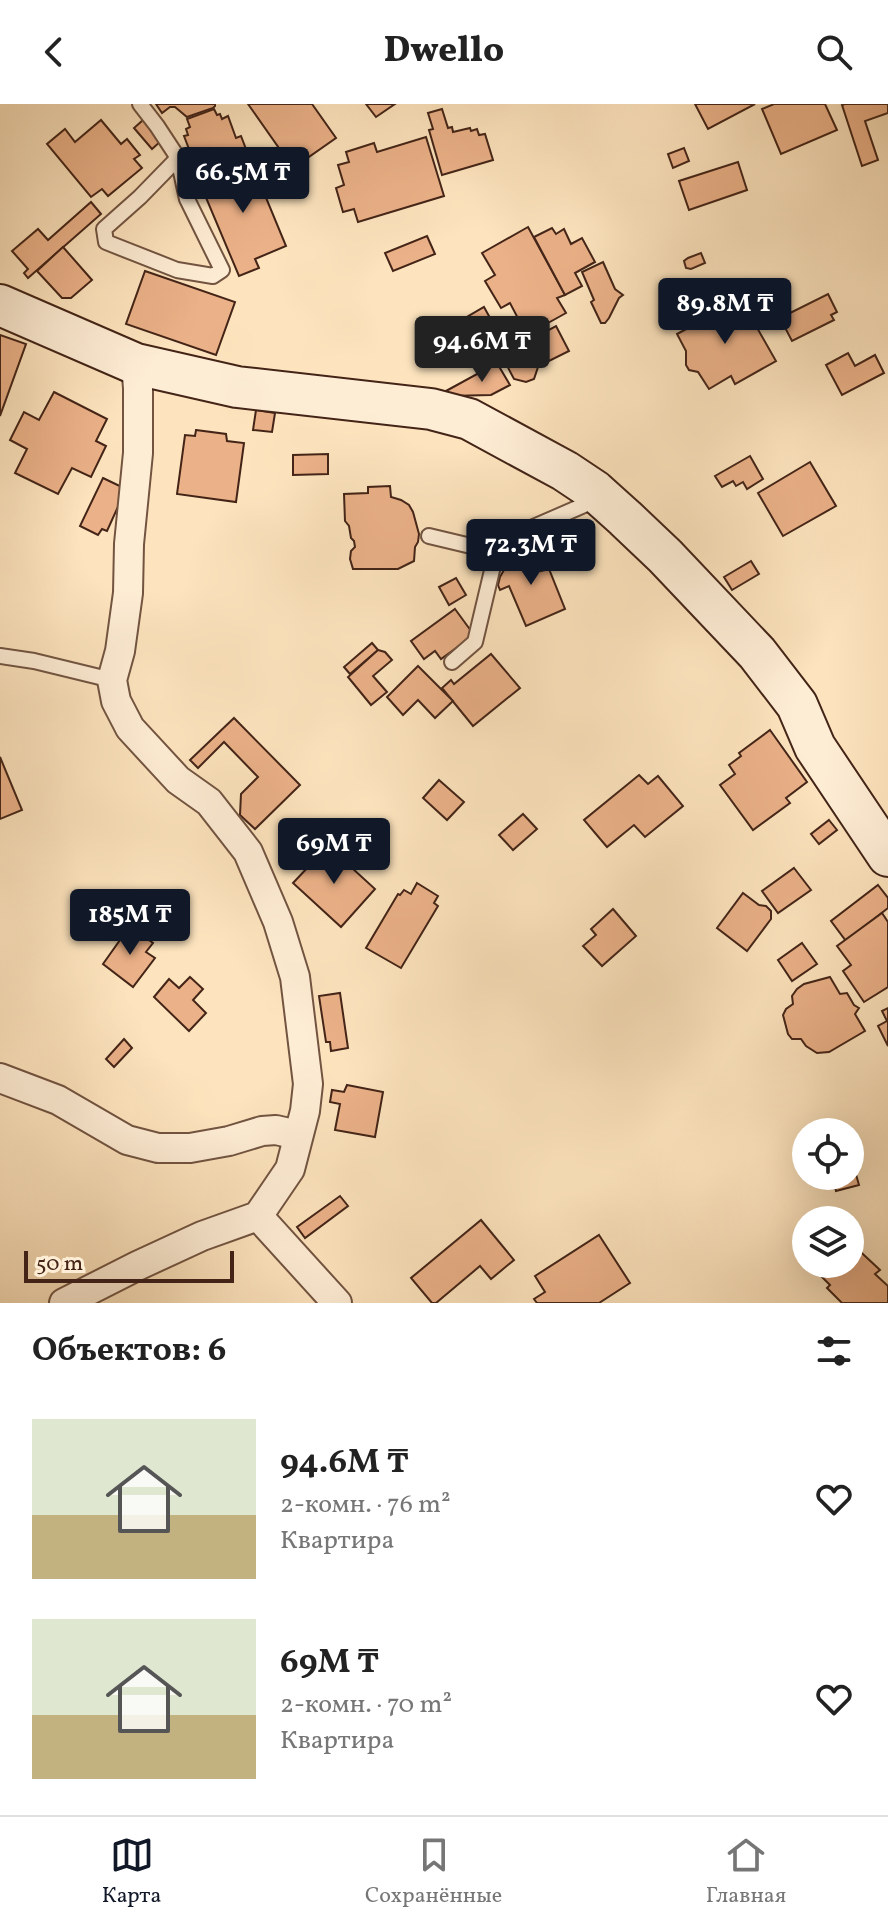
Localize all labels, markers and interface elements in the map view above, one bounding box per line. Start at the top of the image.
text: Dwello [384,27,504,77]
icon: back [32,30,76,74]
icon: search [812,30,856,74]
pin: 66.5M ₸ [169,147,317,215]
text: 66.5M ₸ [195,155,291,191]
pin: 89.8M ₸ [651,278,799,346]
text: 89.8M ₸ [676,286,774,322]
pin: 94.6M ₸ [408,316,556,384]
text: 94.6M ₸ [433,324,531,360]
pin: 72.3M ₸ [457,519,605,587]
text: 72.3M ₸ [484,527,578,563]
pin: 69M ₸ [278,818,390,886]
text: 69M ₸ [296,826,372,862]
pin: 185M ₸ [65,889,195,957]
text: 185M ₸ [88,897,172,933]
map controls [792,1118,864,1278]
button: locate [792,1118,864,1190]
button: layers [792,1206,864,1278]
scale bar [24,1247,234,1283]
text: 50 m [36,1249,83,1280]
text: Объектов: 6 [32,1328,227,1375]
icon: filters [812,1329,856,1373]
text: 94.6M ₸ [280,1440,409,1487]
icon: home [96,1451,192,1547]
icon: heart [812,1477,856,1521]
text: 2-комн. · 76 m² [280,1487,451,1523]
text: Квартира [280,1523,394,1559]
text: 69M ₸ [280,1640,379,1687]
icon: home [96,1651,192,1747]
icon: heart [812,1677,856,1721]
text: 2-комн. · 70 m² [280,1687,452,1723]
text: Квартира [280,1723,394,1759]
tab: Карта [102,1833,161,1912]
tab: Сохранённые [365,1833,502,1912]
tab: Главная [706,1833,786,1912]

